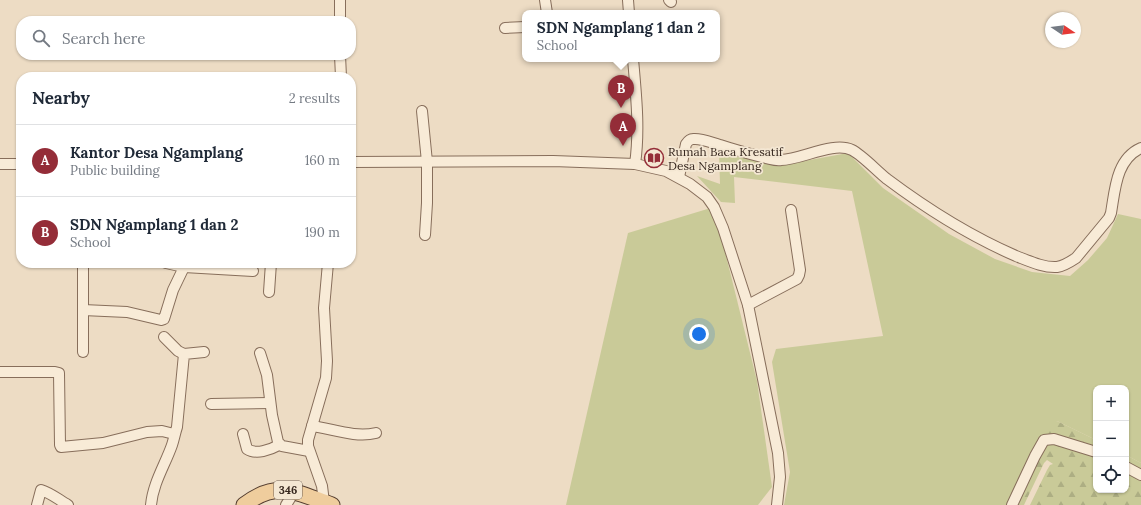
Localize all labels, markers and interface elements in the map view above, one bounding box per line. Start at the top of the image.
popup [522,10,720,62]
north arrow [1045,12,1081,48]
search box [16,16,356,60]
text: SDN Ngamplang 1 dan 2 [537,18,705,37]
icon: search [30,27,52,49]
text: Search here [62,29,145,48]
text: School [537,37,578,54]
pin: B [608,75,634,108]
text: Nearby [32,87,90,109]
text: 2 results [289,90,340,107]
pin: A [610,113,636,146]
text: Kantor Desa Ngamplang [70,143,243,162]
place label: Rumah Baca Kresatif Desa Ngamplang [668,144,784,173]
library icon: Rumah Baca Kresatif Desa Ngamplang [643,147,665,169]
text: A [41,152,49,169]
text: 160 m [305,152,340,169]
text: Public building [70,162,160,179]
text: SDN Ngamplang 1 dan 2 [70,215,238,234]
text: B [41,224,49,241]
text: 190 m [305,224,340,241]
text: School [70,234,111,251]
your location [689,324,709,344]
map controls [1093,385,1129,493]
button: + [1093,385,1129,421]
button: − [1093,421,1129,457]
button: locate [1093,457,1129,493]
road number: 346 [274,481,302,499]

